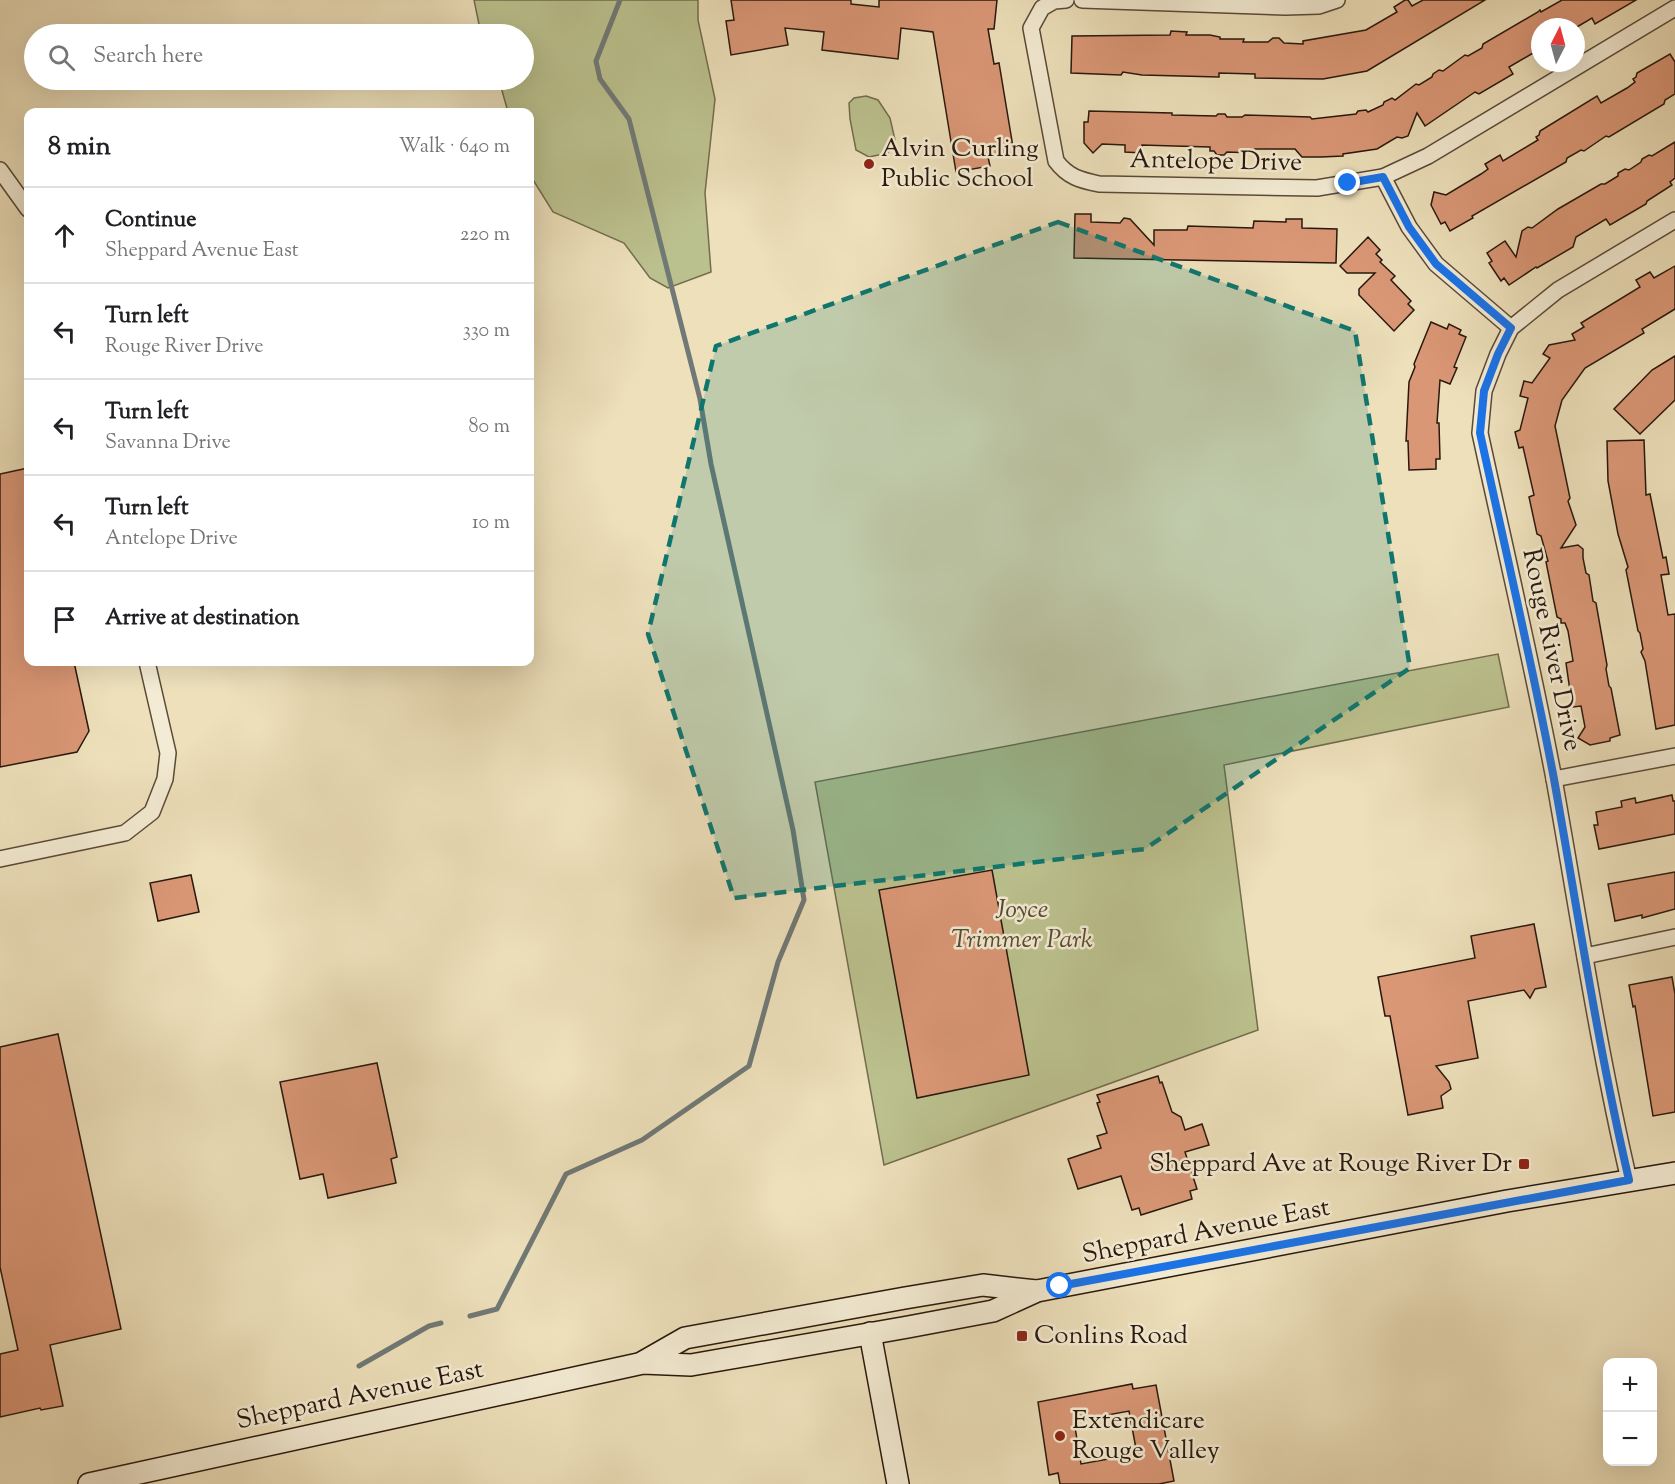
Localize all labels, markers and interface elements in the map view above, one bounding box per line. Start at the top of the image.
north arrow [1531,18,1585,72]
search box [24,24,534,90]
icon: search [45,41,78,74]
text: Search here [93,41,203,73]
text: 8 min [48,129,111,166]
place label: Alvin Curling Public School [881,131,1039,198]
text: Walk · 640 m [399,133,510,162]
street label: Antelope Drive [1129,142,1303,182]
marker: Alvin Curling Public School [862,157,876,171]
route end [1334,169,1360,195]
text: Continue [105,205,196,237]
icon: ahead [48,219,81,252]
text: 220 m [460,221,510,250]
text: Sheppard Avenue East [105,237,299,266]
text: Turn left [105,301,188,333]
icon: left [48,315,81,348]
text: 330 m [463,317,510,346]
text: Rouge River Drive [105,333,264,362]
text: Turn left [105,397,188,429]
icon: left [48,411,81,444]
text: 80 m [469,413,510,442]
text: Savanna Drive [105,429,231,458]
text: Turn left [105,493,188,525]
icon: left [48,507,81,540]
text: 10 m [472,509,510,538]
text: Antelope Drive [105,525,238,554]
street label: Rouge River Drive [1511,545,1591,755]
icon: arrive [48,603,81,636]
text: Arrive at destination [105,603,300,635]
park label: Joyce Trimmer Park [951,892,1093,959]
place label: Sheppard Ave at Rouge River Dr [1149,1146,1512,1183]
marker: Sheppard Ave at Rouge River Dr [1517,1157,1531,1171]
street label: Sheppard Avenue East [1079,1190,1333,1274]
route start [1046,1272,1072,1298]
place label: Conlins Road [1034,1318,1188,1355]
marker: Conlins Road [1015,1329,1029,1343]
street label: Sheppard Avenue East [233,1352,487,1440]
map controls [1603,1358,1657,1466]
button: + [1603,1358,1657,1412]
place label: Extendicare Rouge Valley [1072,1403,1220,1470]
button: − [1603,1412,1657,1466]
marker: Extendicare Rouge Valley [1053,1429,1067,1443]

